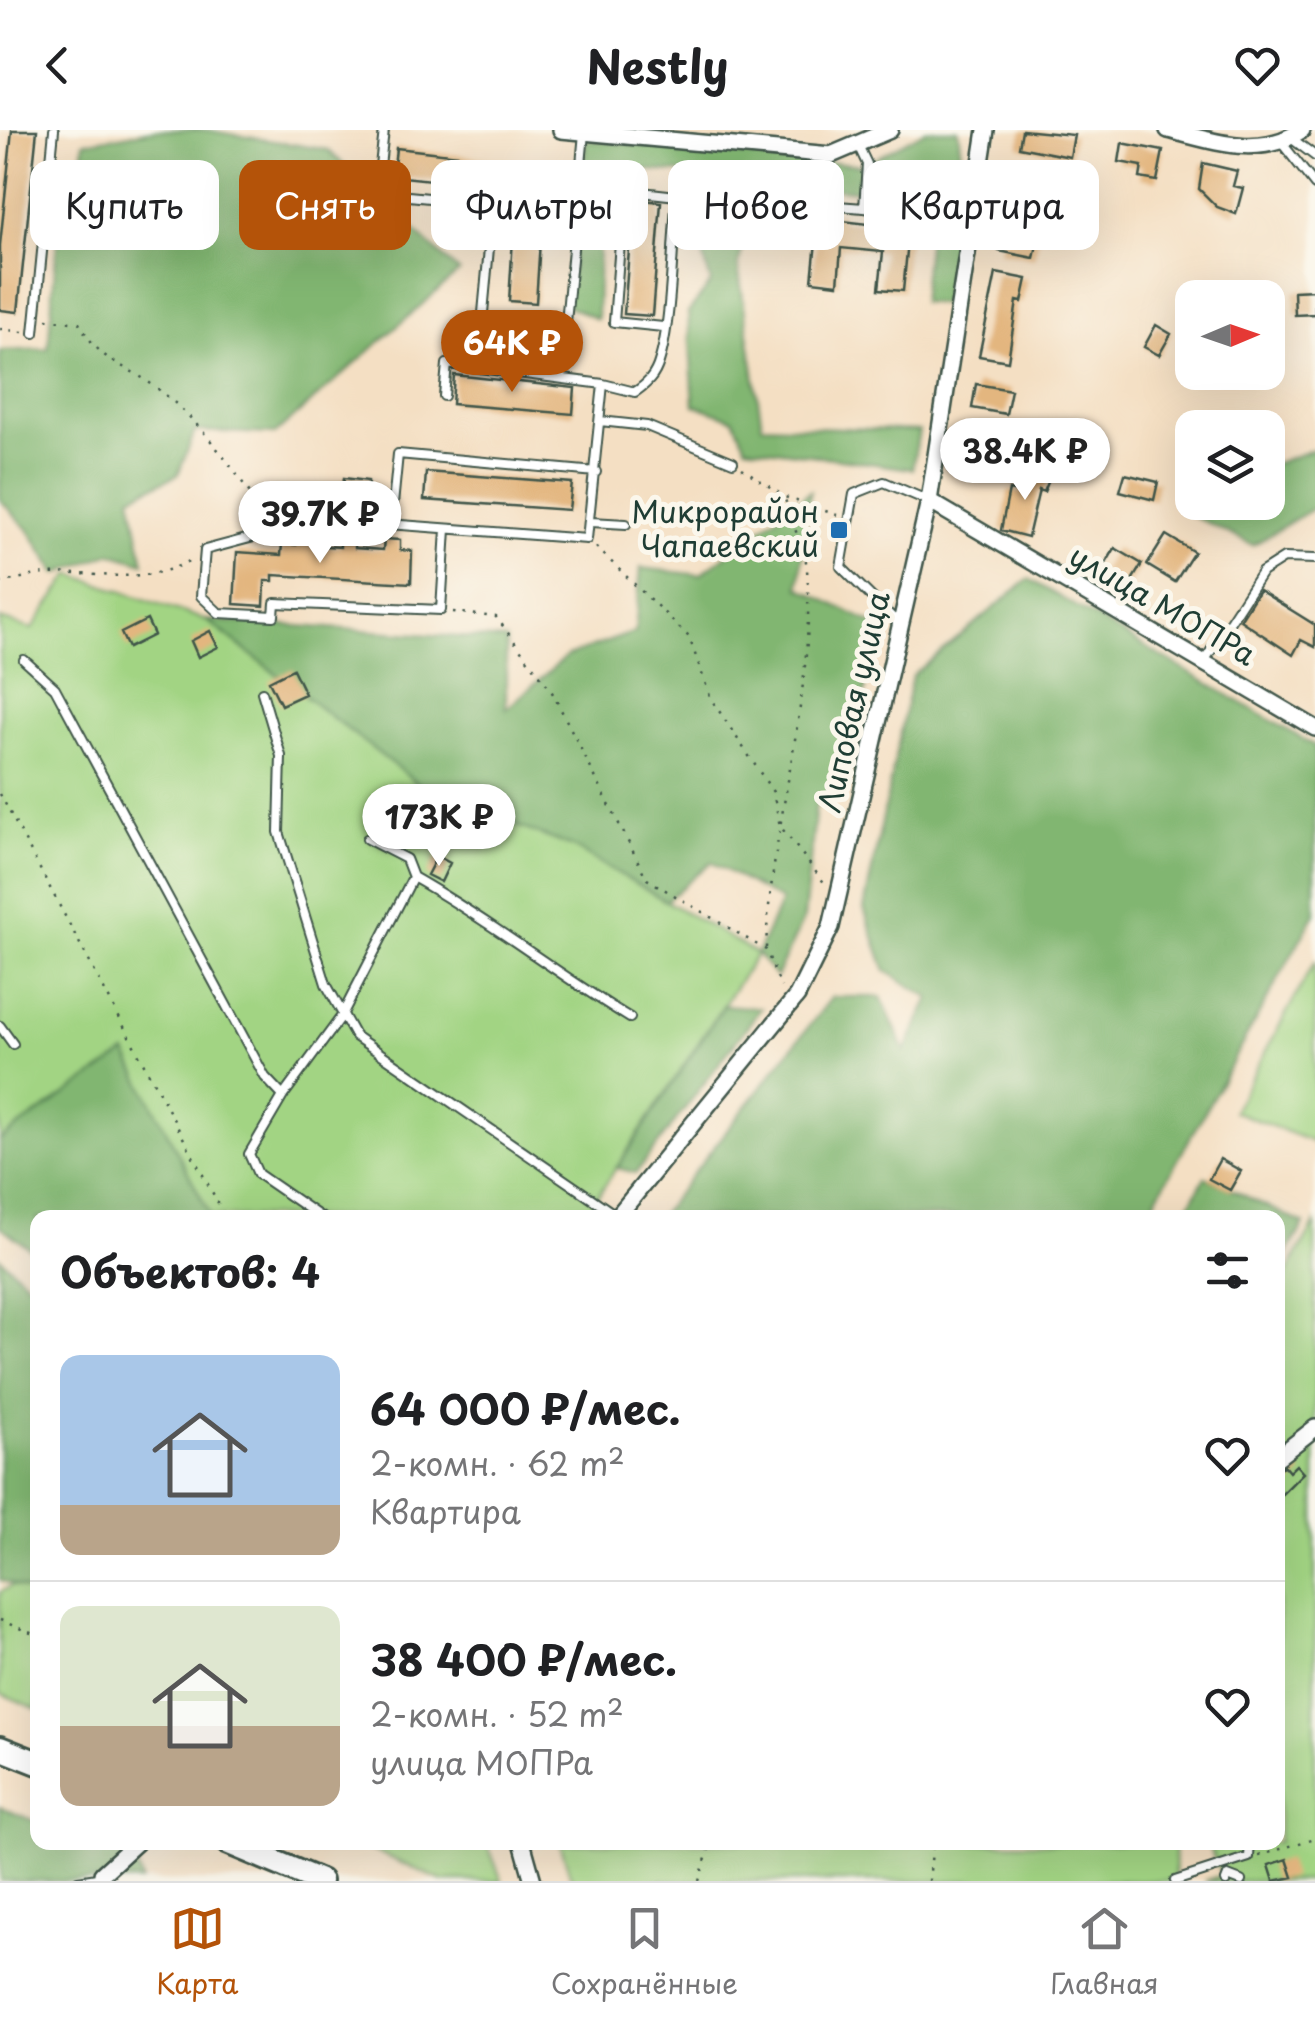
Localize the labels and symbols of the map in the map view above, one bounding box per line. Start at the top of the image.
north arrow [1175,280,1285,390]
pin: 64K ₽ [442,310,582,395]
pin: 38.4K ₽ [933,418,1117,503]
pin: 39.7K ₽ [228,481,412,566]
place label: Микрорайон Чапаевский [631,488,819,567]
marker: Микрорайон Чапаевский [828,519,850,541]
street label: улица МОПРа [1062,532,1265,676]
street label: Липовая улица [805,586,900,816]
pin: 173K ₽ [358,784,520,869]

